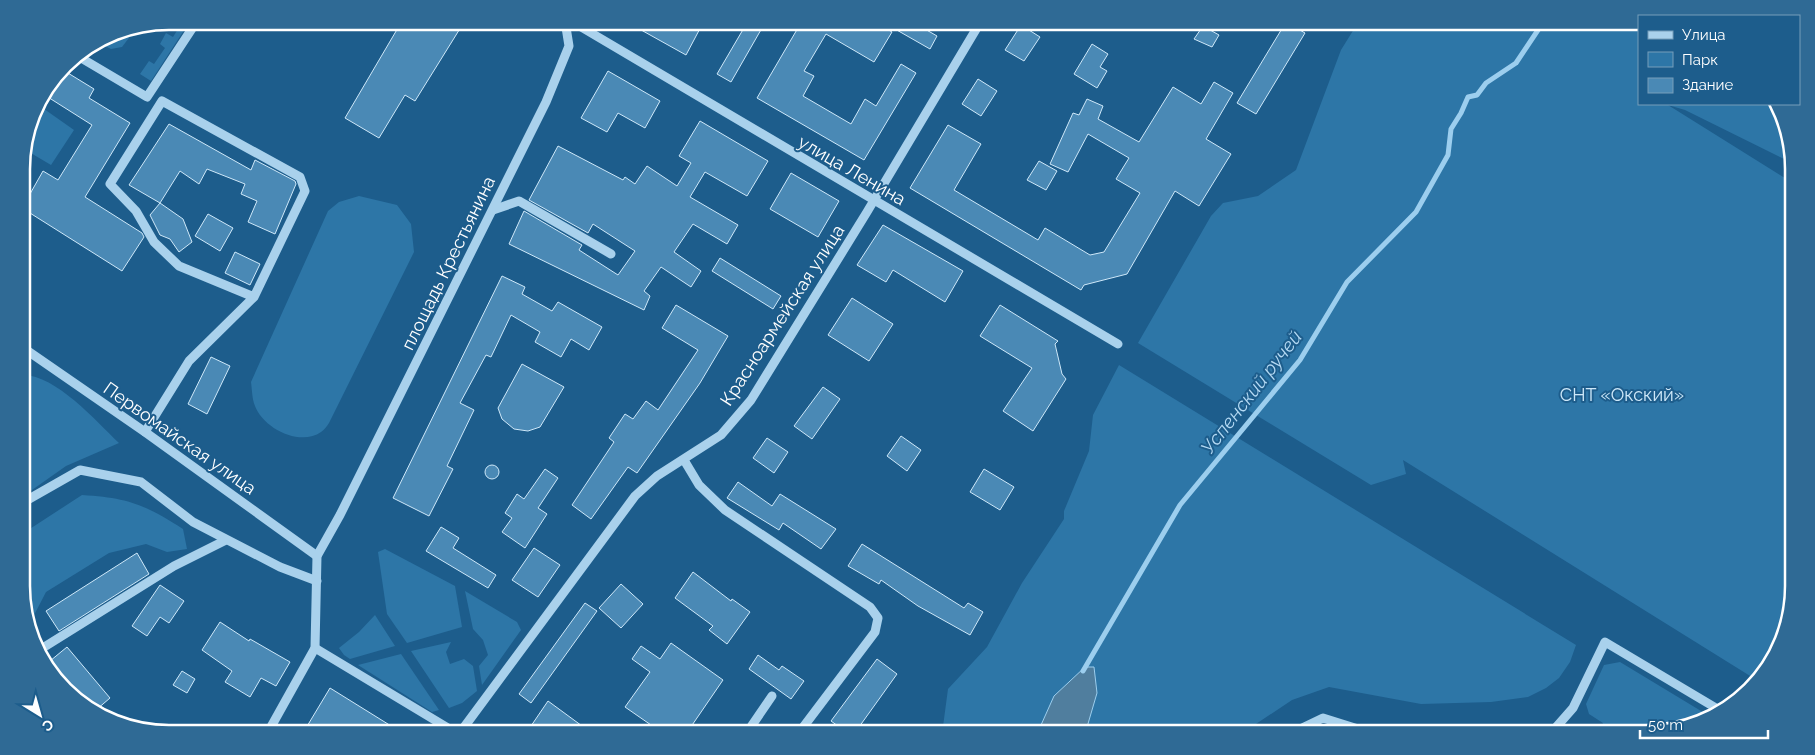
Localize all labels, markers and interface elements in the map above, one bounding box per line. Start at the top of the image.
legend [1638,15,1800,105]
text: Улица [1682,26,1726,44]
text: Парк [1682,51,1718,69]
text: Здание [1682,76,1734,94]
street label: улица Ленина [795,131,909,209]
street label: площадь Крестьянина [397,173,499,353]
street label: Красноармейская улица [716,221,848,409]
water label: Успенский ручей [1196,326,1306,458]
street label: Первомайская улица [100,377,260,499]
park label: СНТ «Окский» [1560,384,1684,405]
north arrow [15,690,65,740]
scale bar [1640,708,1768,740]
text: С [39,716,56,735]
text: 50 m [1648,716,1683,734]

